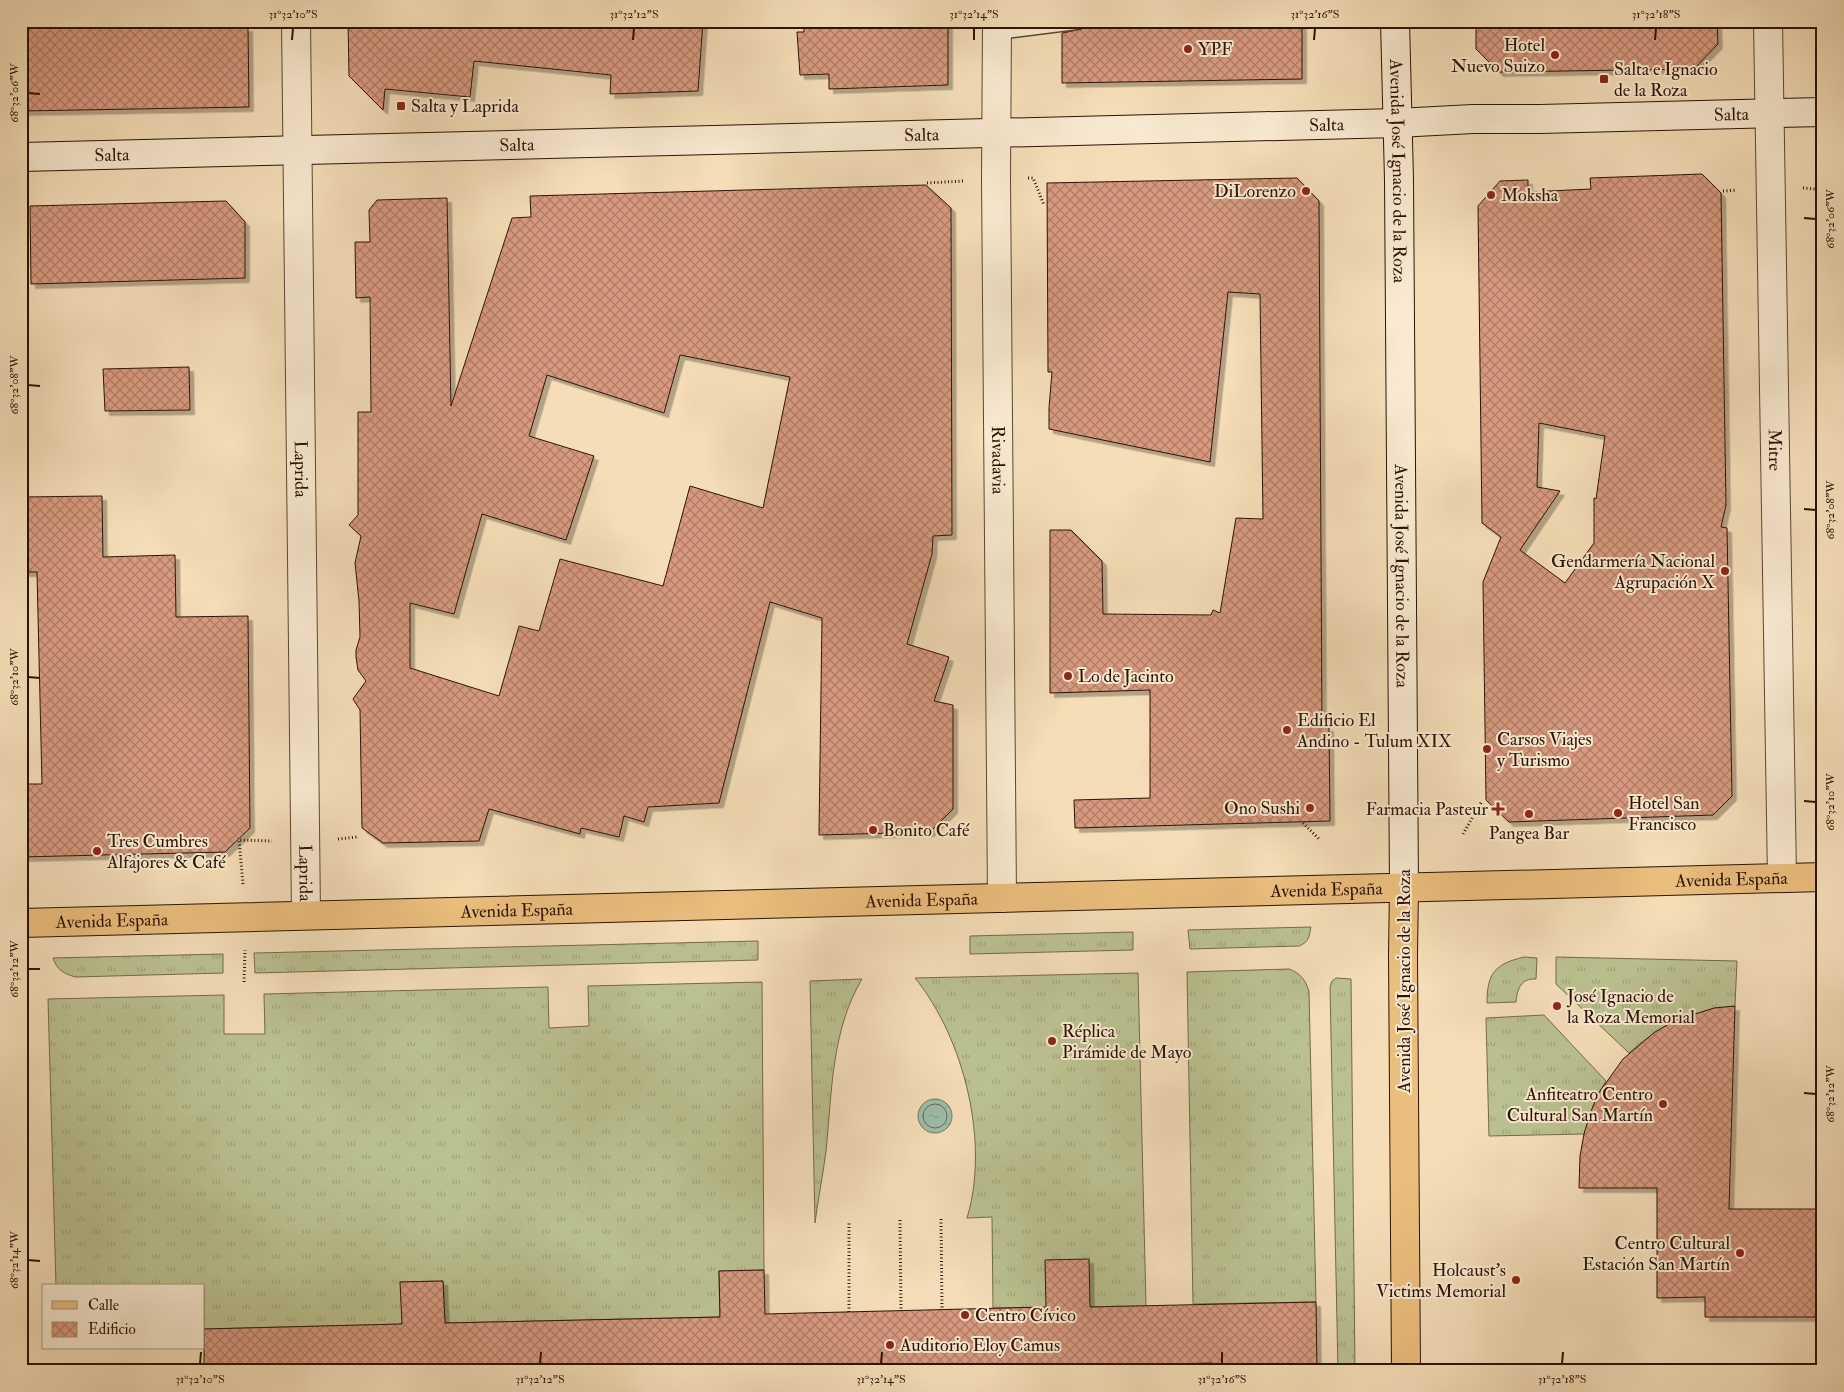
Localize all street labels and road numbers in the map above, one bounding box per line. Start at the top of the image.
street label: Avenida José Ignacio de la Roza [1384,58,1411,284]
street label: Salta [1714,102,1750,126]
street label: Salta [1309,113,1345,137]
street label: Salta [904,123,940,147]
street label: Salta [499,133,535,157]
street label: Salta [94,143,130,167]
street label: Rivadavia [987,426,1010,495]
street label: Mitre [1763,429,1787,472]
street label: Laprida [289,440,313,498]
street label: Avenida José Ignacio de la Roza [1389,463,1414,689]
street label: Laprida [294,844,317,902]
street label: Avenida España [1674,866,1789,892]
street label: Avenida José Ignacio de la Roza [1393,868,1416,1094]
street label: Avenida España [1269,877,1384,903]
street label: Avenida España [864,887,979,913]
street label: Avenida España [459,897,574,923]
street label: Avenida España [54,908,169,934]

